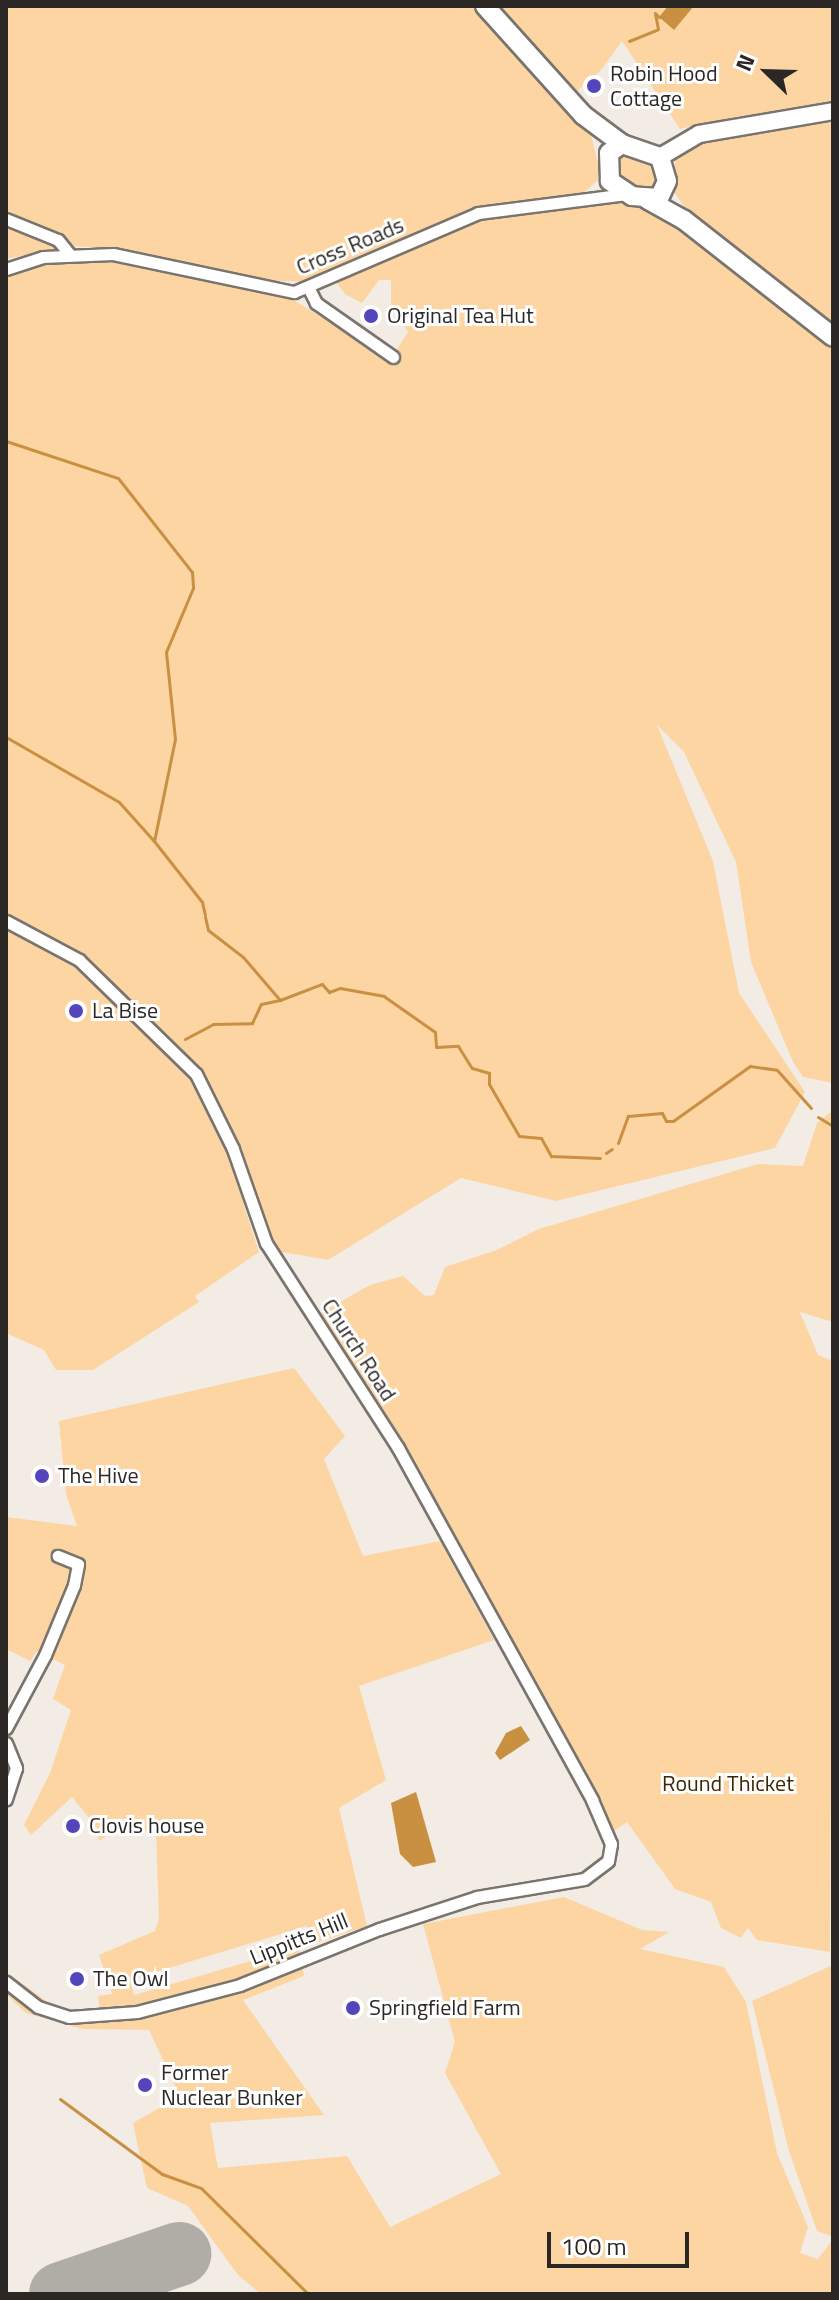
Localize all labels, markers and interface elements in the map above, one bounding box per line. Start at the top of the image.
north arrow [727,32,807,112]
text: N [726,49,764,76]
place label: Robin Hood Cottage [610,60,718,112]
marker: Robin Hood Cottage [585,77,603,95]
street label: Cross Roads [292,212,408,280]
place label: Original Tea Hut [387,303,534,329]
marker: Original Tea Hut [362,307,380,325]
place label: La Bise [92,998,158,1024]
marker: La Bise [67,1002,85,1020]
street label: Church Road [316,1294,402,1406]
place label: The Hive [58,1463,138,1489]
marker: The Hive [33,1467,51,1485]
park label: Round Thicket [662,1771,794,1797]
place label: Clovis house [89,1813,204,1839]
marker: Clovis house [64,1817,82,1835]
street label: Lippitts Hill [246,1907,352,1971]
place label: The Owl [93,1966,169,1992]
marker: The Owl [68,1970,86,1988]
place label: Springfield Farm [369,1995,521,2021]
marker: Springfield Farm [344,1999,362,2017]
place label: Former Nuclear Bunker [161,2059,303,2110]
marker: Former Nuclear Bunker [136,2076,154,2094]
scale bar [551,2216,693,2266]
text: 100 m [561,2228,627,2264]

